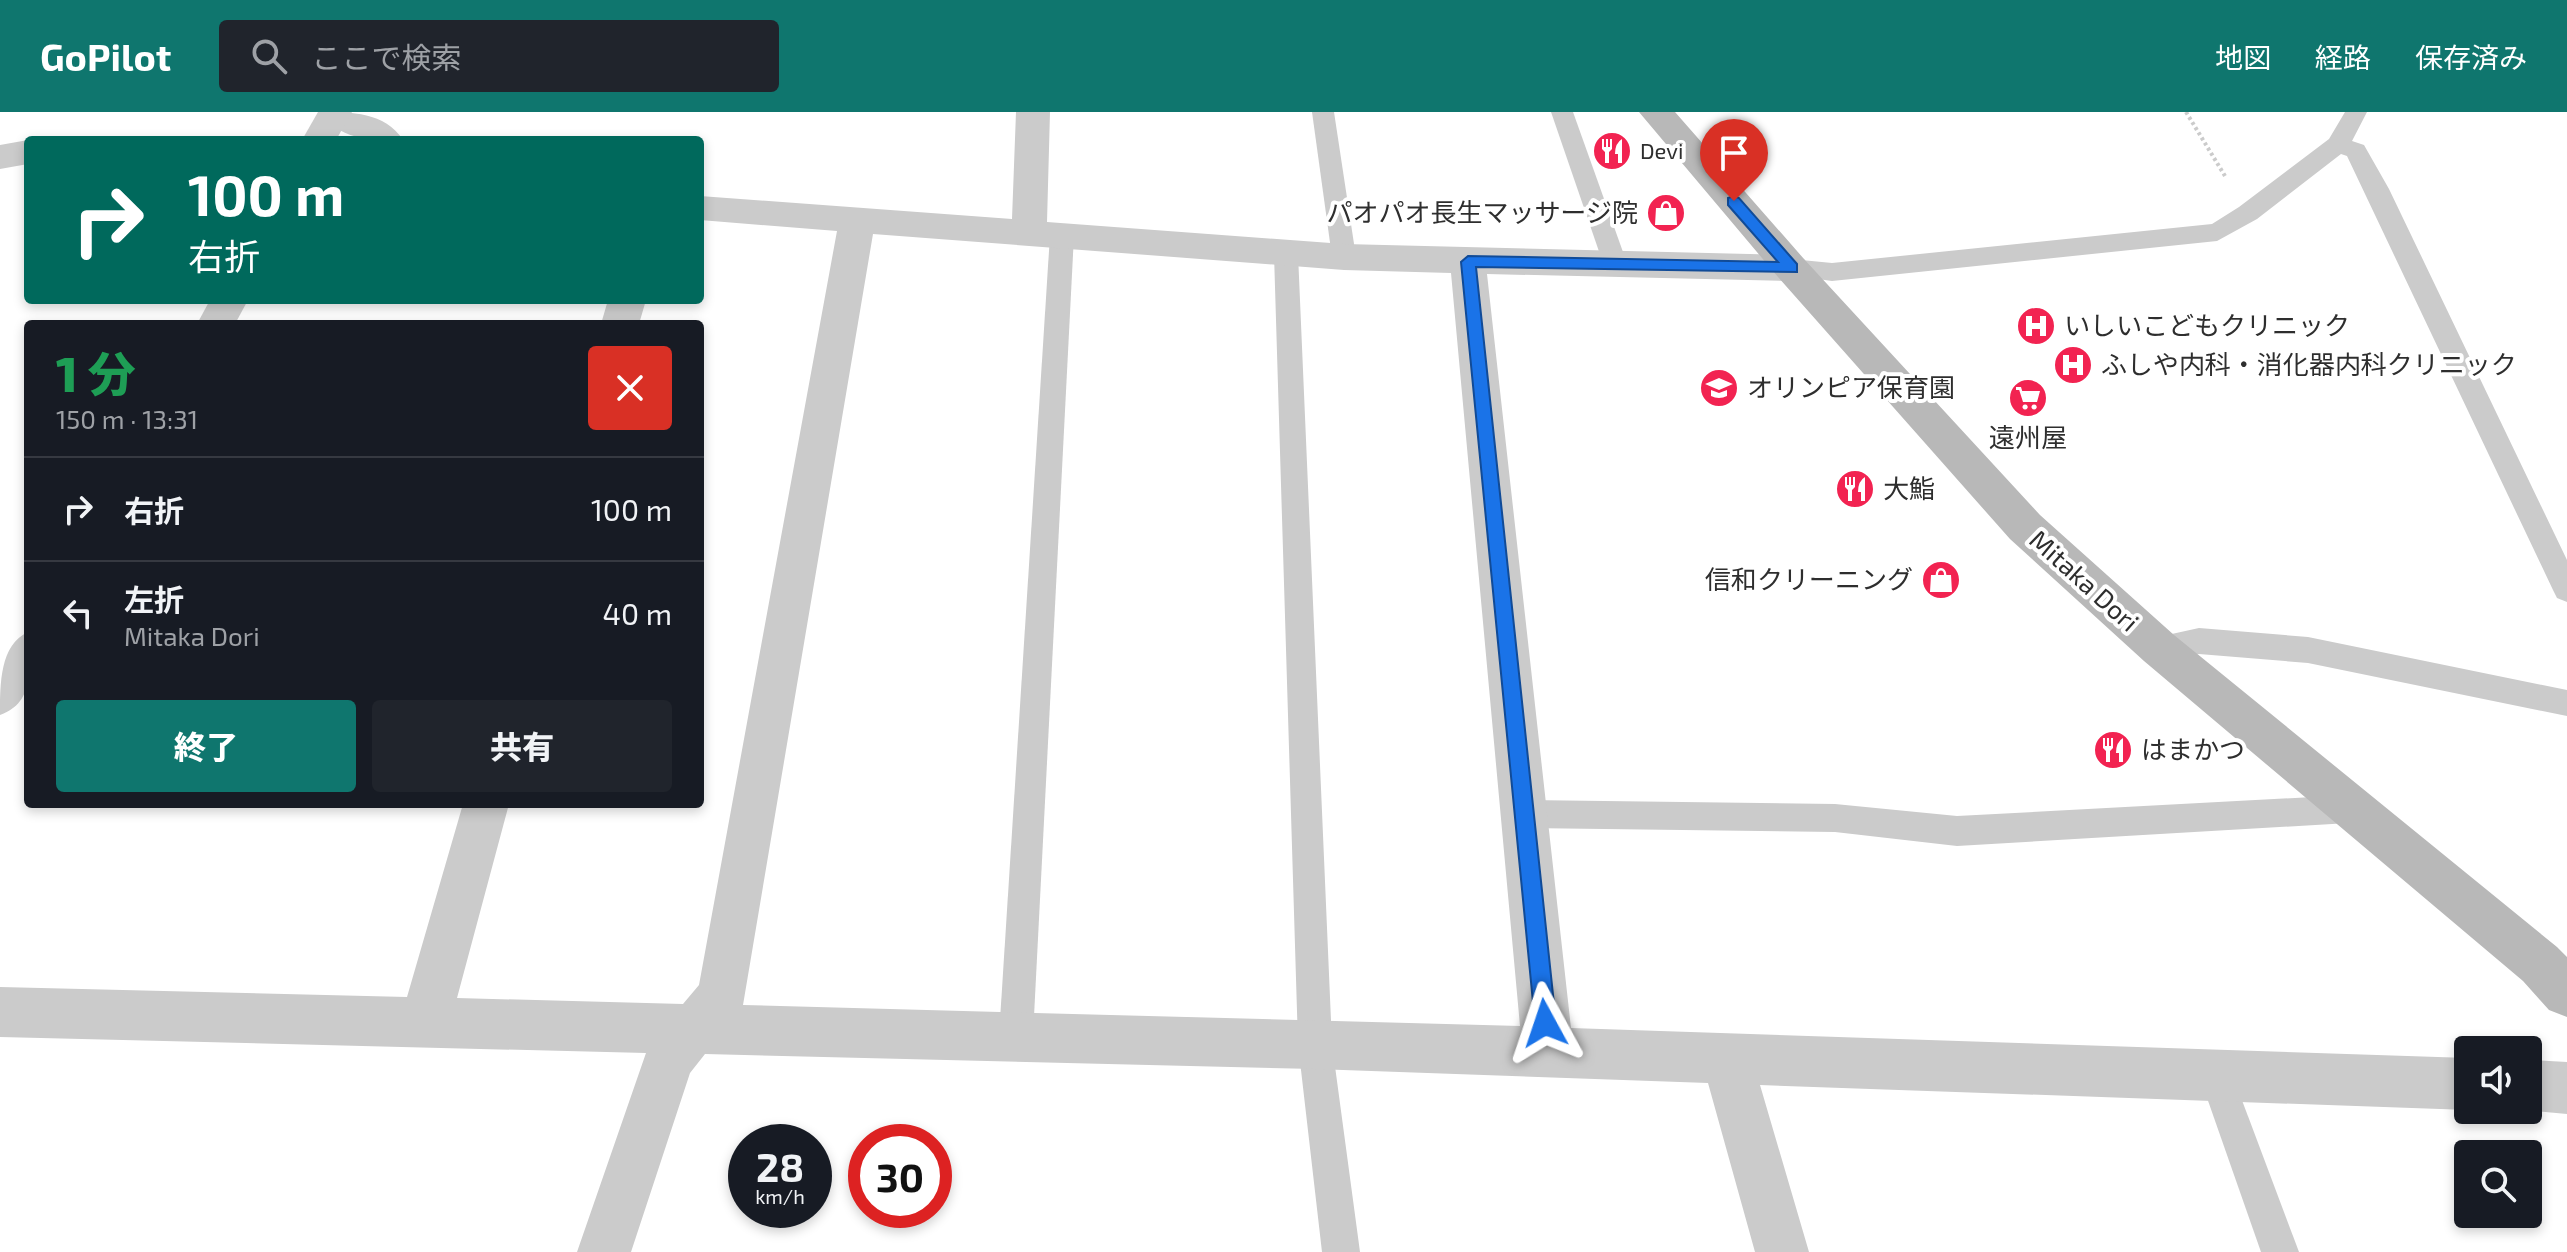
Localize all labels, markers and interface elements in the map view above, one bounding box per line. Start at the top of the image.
search box [219,20,779,92]
text: GoPilot [40,33,171,79]
icon: search [247,34,291,78]
text: ここで検索 [311,39,461,75]
text: 地図 [2215,40,2271,74]
text: 経路 [2315,40,2371,74]
text: 保存済み [2415,40,2527,74]
pin [1700,119,1768,201]
restaurant icon: Devi [1591,130,1633,172]
icon: arrive [1712,131,1756,175]
place label: Devi [1640,137,1683,163]
text: 100 m [188,160,344,227]
icon: right [56,168,160,272]
shop icon: パオパオ長生マッサージ院 [1645,192,1687,234]
place label: パオパオ長生マッサージ院 [1327,196,1638,227]
text: 右折 [188,234,260,277]
hospital icon: いしいこどもクリニック [2015,305,2057,347]
place label: いしいこどもクリニック [2064,309,2350,340]
text: 1 分 [56,344,136,402]
hospital icon: ふしや内科・消化器内科クリニック [2052,344,2094,386]
button: close [588,346,672,430]
place label: ふしや内科・消化器内科クリニック [2101,348,2517,379]
school or university icon: オリンピア保育園 [1698,367,1740,409]
place label: オリンピア保育園 [1747,371,1955,402]
supermarket icon: 遠州屋 [2007,377,2049,419]
text: 150 m · 13:31 [56,403,198,434]
place label: 遠州屋 [1989,421,2067,452]
restaurant icon: 大鮨 [1834,468,1876,510]
place label: 大鮨 [1883,472,1935,503]
icon: right [56,487,100,531]
text: 100 m [591,491,672,527]
text: 右折 [124,492,184,528]
street label: Mitaka Dori [2024,523,2146,637]
shop icon: 信和クリーニング [1920,559,1962,601]
place label: 信和クリーニング [1705,563,1913,594]
text: 左折 [124,581,184,617]
icon: left [56,591,100,635]
text: 40 m [602,595,672,631]
text: Mitaka Dori [124,620,260,651]
button: 終了 [56,700,356,792]
button: 共有 [372,700,672,792]
restaurant icon: はまかつ [2092,729,2134,771]
place label: はまかつ [2141,733,2245,764]
position arrow [1503,981,1587,1065]
map controls [2454,1036,2542,1228]
button: sound [2454,1036,2542,1124]
speed limit sign: 30 [848,1124,952,1228]
button: search [2454,1140,2542,1228]
text: 28 [756,1142,804,1190]
text: km/h [755,1184,805,1208]

